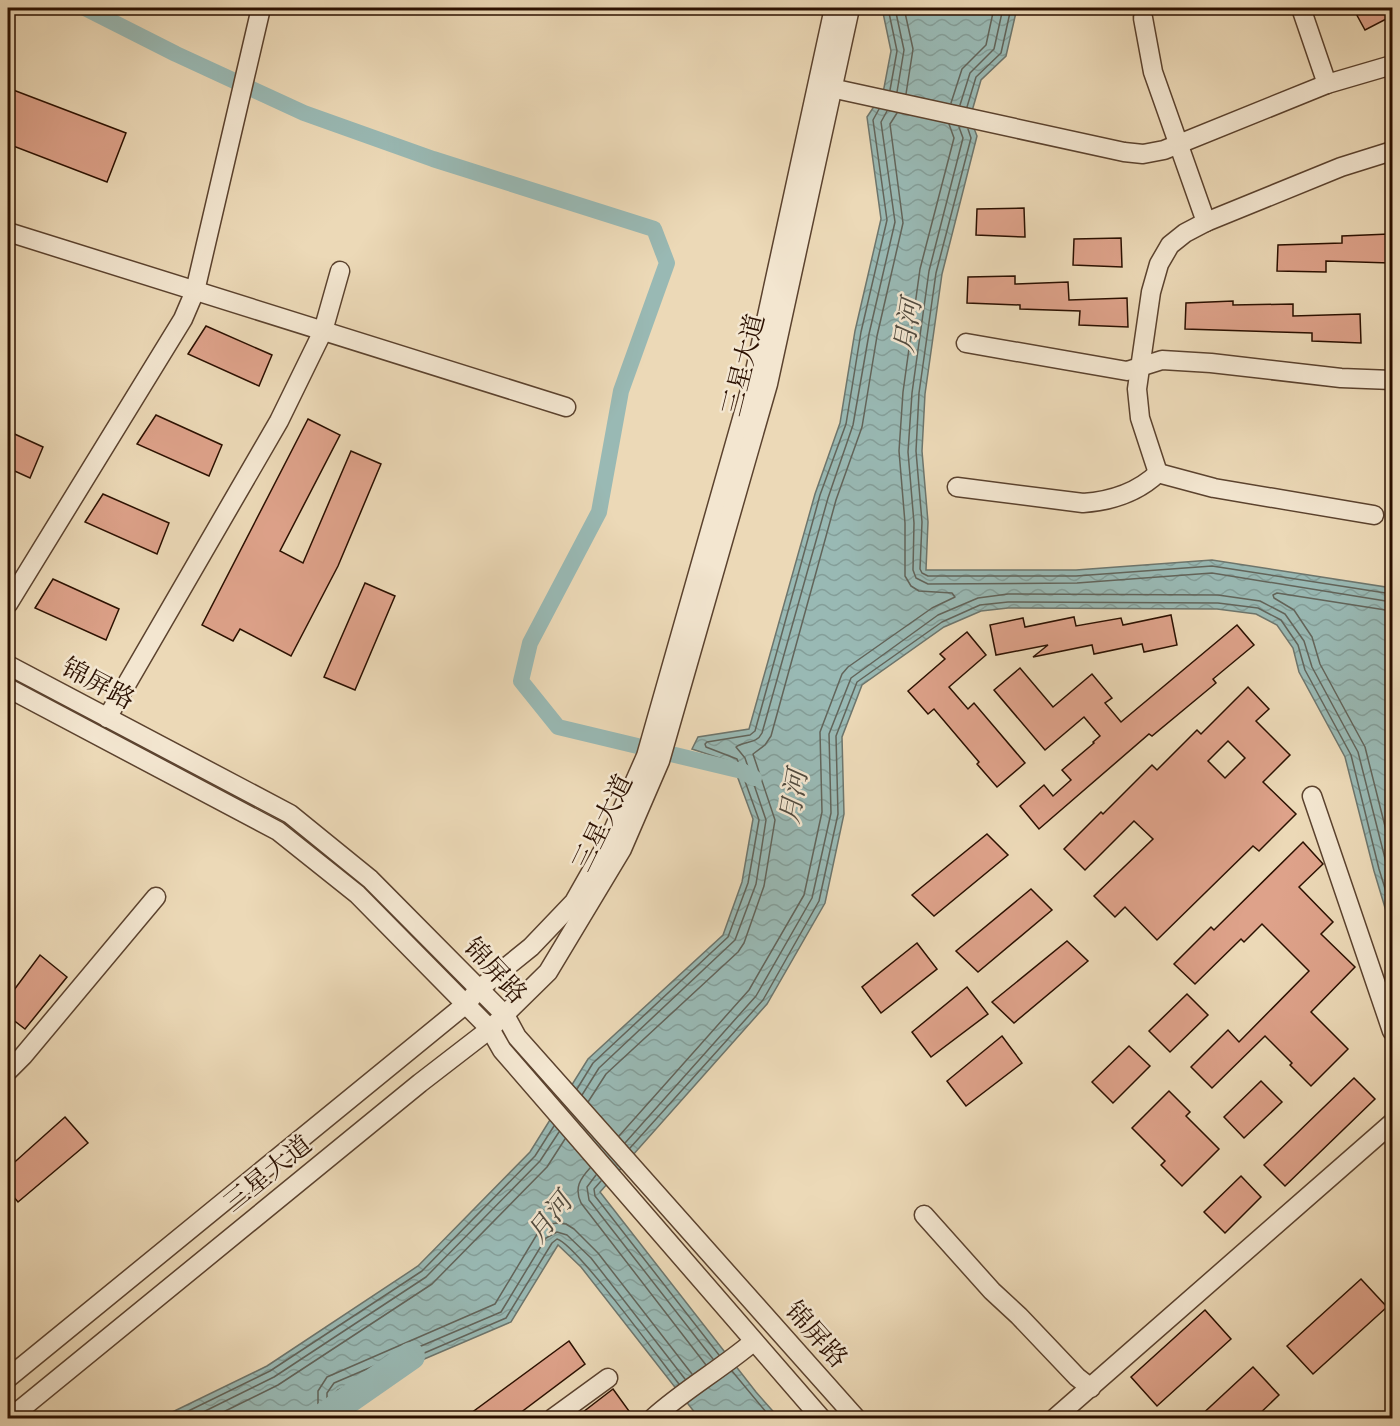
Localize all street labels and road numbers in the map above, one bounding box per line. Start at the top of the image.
street label: 三星大道 [716,311,772,419]
street label: 锦屏路 [56,652,140,716]
street label: 三星大道 [566,769,640,877]
street label: 锦屏路 [457,932,533,1010]
street label: 三星大道 [218,1129,318,1219]
street label: 锦屏路 [778,1295,854,1375]

